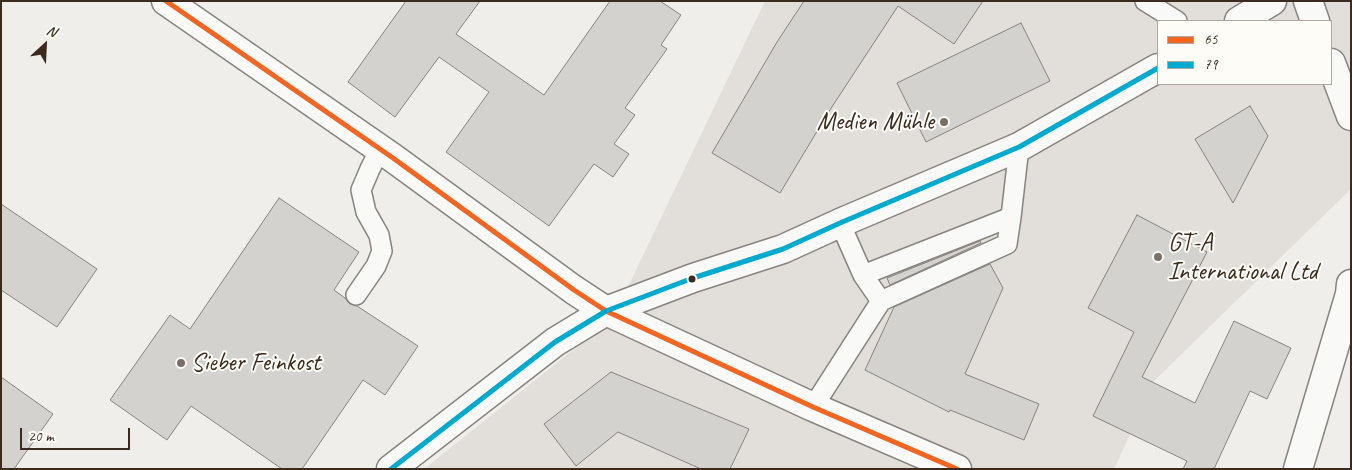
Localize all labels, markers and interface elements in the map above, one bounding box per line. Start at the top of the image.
north arrow [20,20,70,70]
legend [1157,20,1332,85]
text: N [44,21,59,40]
text: 65 [1204,30,1218,49]
text: 79 [1204,55,1218,74]
place label: Medien Mühle [817,107,934,137]
marker: Medien Mühle [938,116,950,128]
place label: GT-A International Ltd [1168,228,1317,287]
marker: GT-A International Ltd [1152,251,1164,263]
unlabelled marker [687,274,697,284]
place label: Sieber Feinkost [191,348,320,378]
marker: Sieber Feinkost [175,357,187,369]
scale bar [22,418,132,450]
text: 20 m [28,427,54,446]

